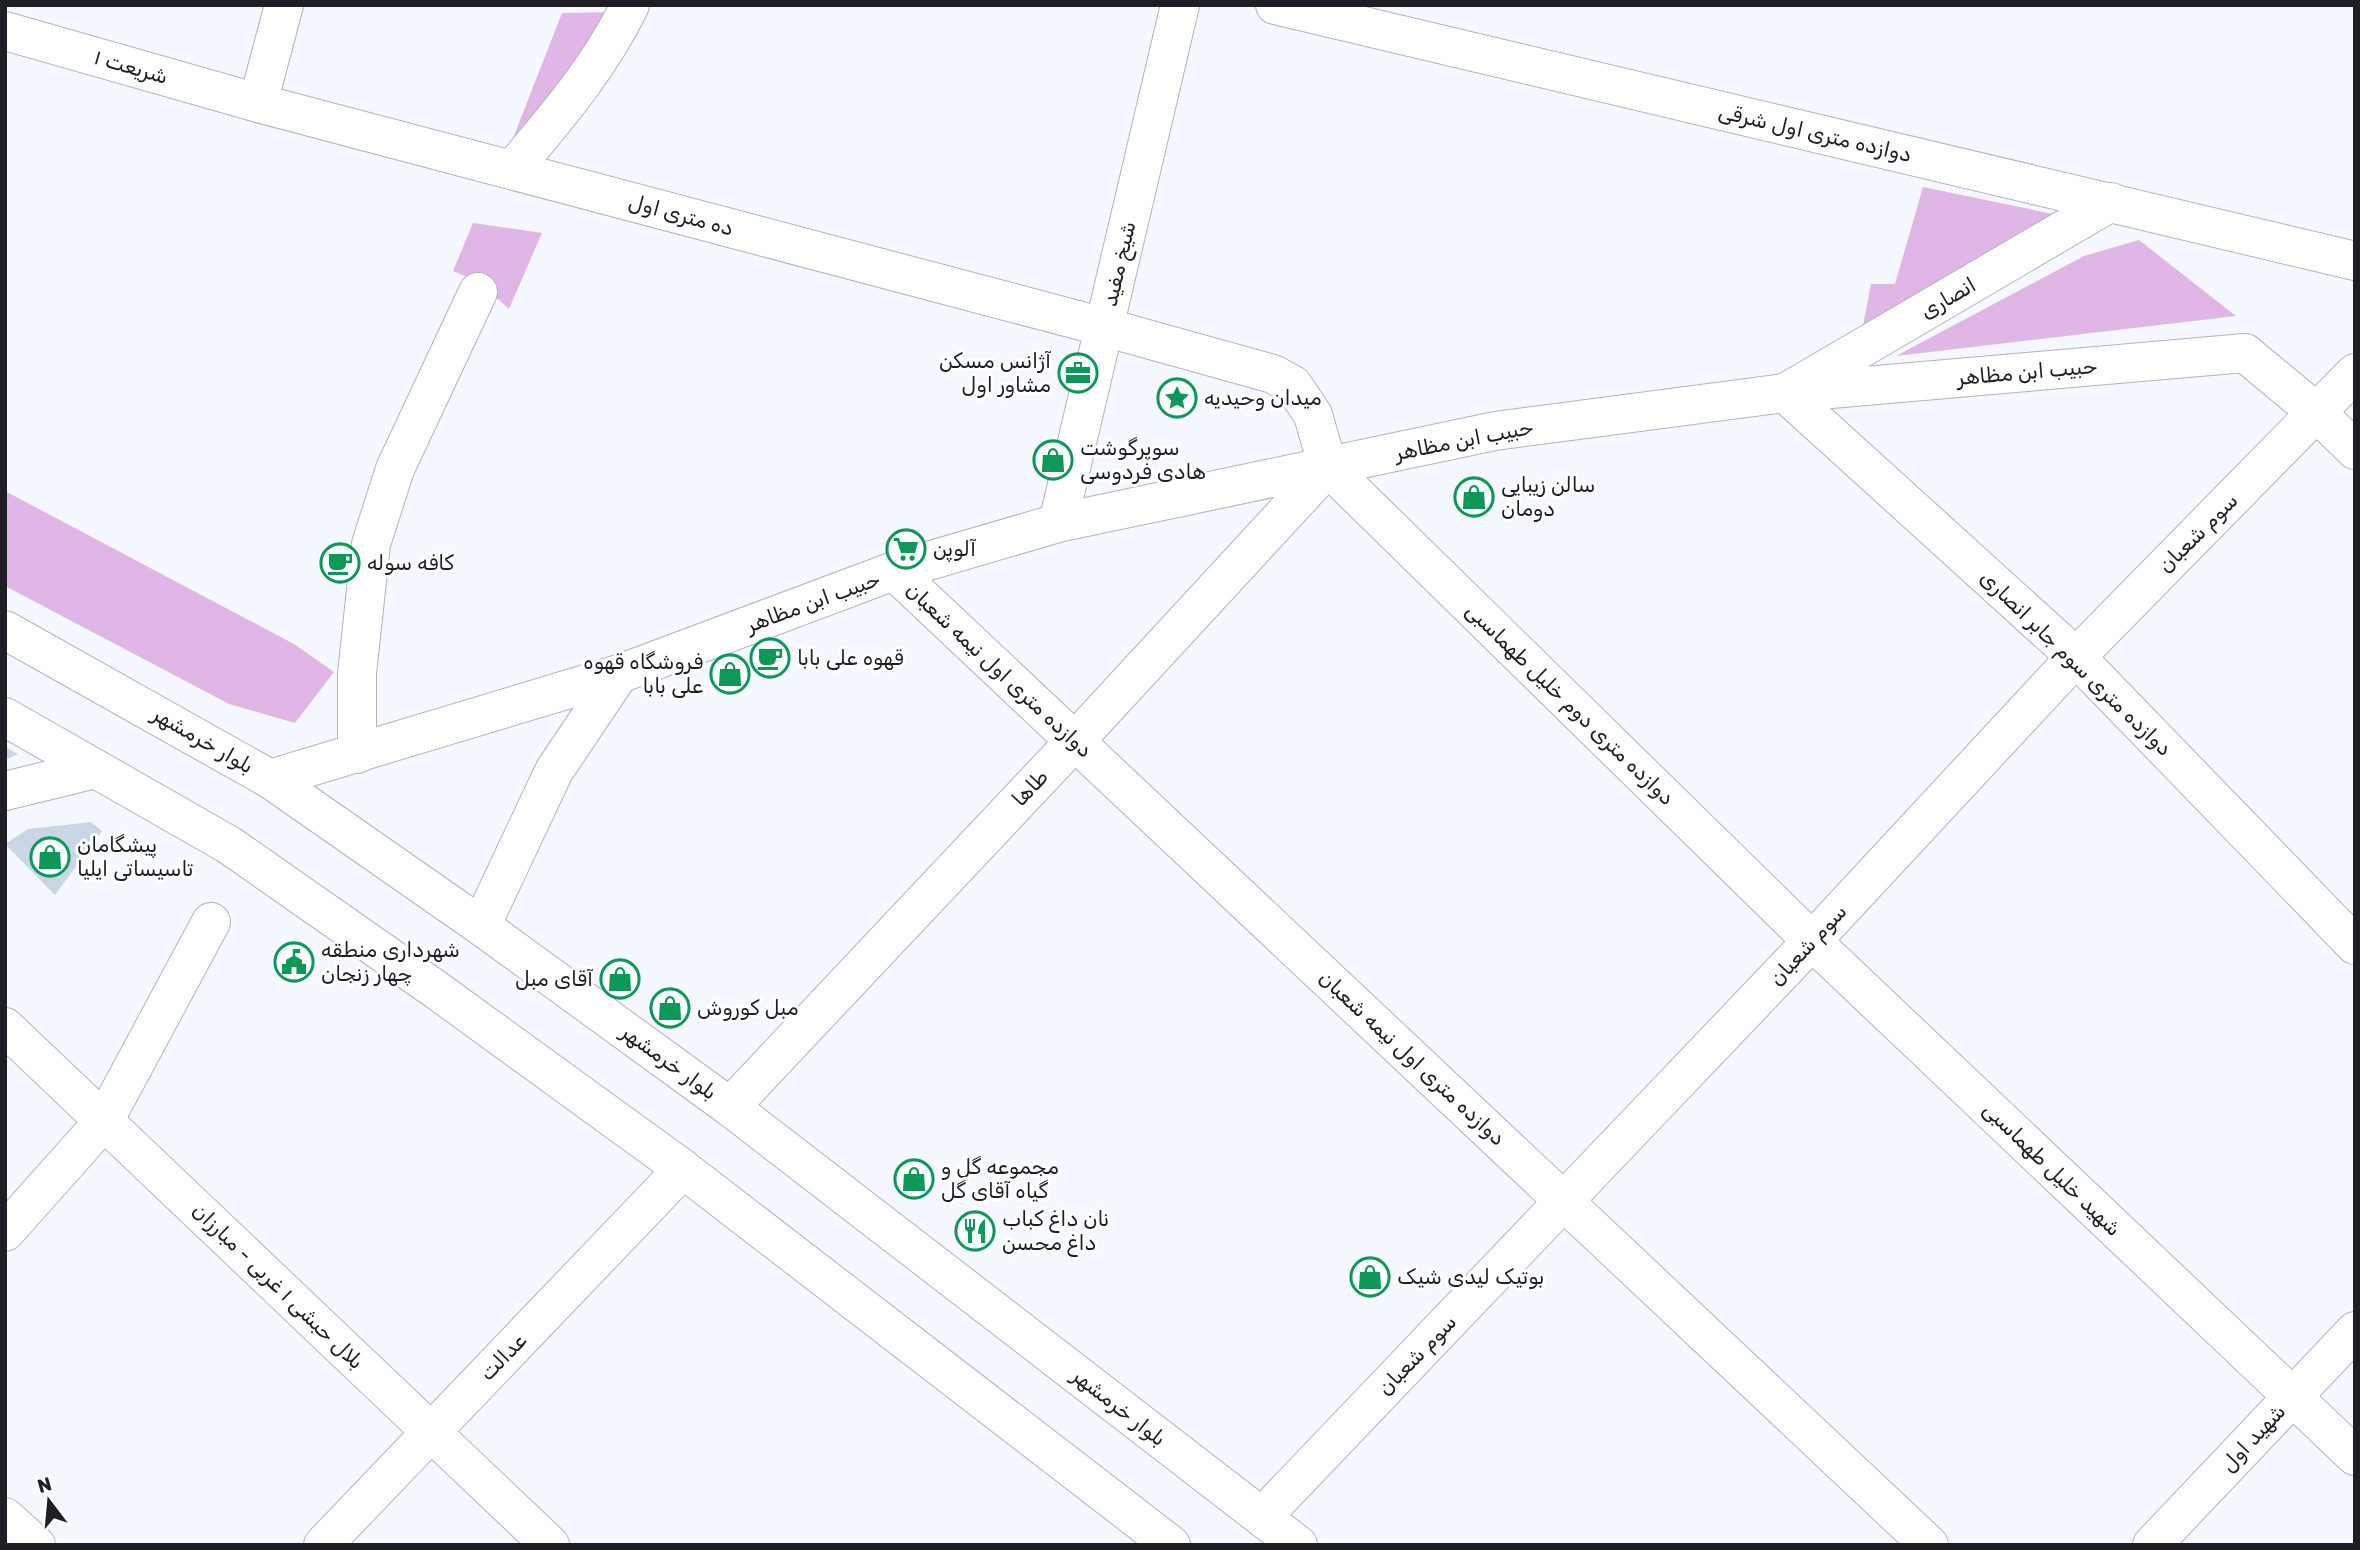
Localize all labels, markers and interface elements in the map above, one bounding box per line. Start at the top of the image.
street label: شریعت ۱ [91,44,171,89]
street label: دوازده متری اول شرقی [1716,98,1914,168]
street label: ده متری اول [626,189,736,241]
street label: شیخ مفید [1097,219,1142,309]
street label: انصاری [1915,272,1980,323]
place label: آژانس مسکن مشاور اول [939,348,1051,398]
office icon: آژانس مسکن مشاور اول [1057,352,1099,394]
street label: حبیب ابن مظاهر [1954,353,2098,390]
place icon: میدان وحیدیه [1156,377,1198,419]
place label: میدان وحیدیه [1204,385,1322,411]
street label: حبیب ابن مظاهر [1390,414,1535,466]
place label: سوپرگوشت هادی فردوسی [1080,435,1206,485]
shop icon: سوپرگوشت هادی فردوسی [1032,439,1074,481]
place label: سالن زیبایی دومان [1501,472,1595,522]
shop icon: سالن زیبایی دومان [1453,476,1495,518]
street label: سوم شعبان [2153,488,2243,578]
supermarket icon: آلوپن [885,528,927,570]
place label: آلوپن [933,536,976,563]
cafe icon: کافه سوله [319,542,361,584]
place label: کافه سوله [367,550,454,575]
street label: دوازده متری سوم جابر انصاری [1975,564,2177,762]
street label: حبیب ابن مظاهر [741,566,883,638]
street label: دوازده متری اول نیمه شعبان [900,577,1098,763]
street label: دوازده متری دوم خلیل طهماسبی [1460,597,1680,811]
cafe icon: قهوه علی بابا [749,637,791,679]
place label: قهوه علی بابا [797,645,904,670]
place label: فروشگاه قهوه علی بابا [583,649,703,698]
shop icon: فروشگاه قهوه علی بابا [709,653,751,695]
street label: بلوار خرمشهر [147,700,258,778]
street label: طاها [1006,764,1053,811]
place label: پیشگامان تاسیساتی ایلیا [77,832,194,881]
shop icon: پیشگامان تاسیساتی ایلیا [29,836,71,878]
street label: سوم شعبان [1764,899,1852,991]
place label: شهرداری منطقه چهار زنجان [321,937,460,987]
public building icon: شهرداری منطقه چهار زنجان [273,941,315,983]
shop icon: آقای مبل [599,958,641,1000]
street label: دوازده متری اول نیمه شعبان [1313,965,1511,1151]
place label: آقای مبل [515,966,593,991]
shop icon: مبل کوروش [649,987,691,1029]
place label: مبل کوروش [697,995,799,1021]
street label: بلوار خرمشهر [615,1017,722,1105]
street label: شهید خلیل طهماسبی [1978,1096,2127,1241]
place label: مجموعه گل و گیاه آقای گل [941,1154,1059,1203]
shop icon: مجموعه گل و گیاه آقای گل [893,1158,935,1200]
street label: بلال حبشی ۱ غربی - مبارزان [188,1197,369,1374]
place label: نان داغ کباب داغ محسن [1002,1206,1109,1257]
restaurant icon: نان داغ کباب داغ محسن [954,1210,996,1252]
shop icon: بوتیک لیدی شیک [1349,1256,1391,1298]
place label: بوتیک لیدی شیک [1397,1264,1544,1289]
street label: سوم شعبان [1372,1309,1462,1401]
street label: عدالت [474,1328,531,1386]
street label: بلوار خرمشهر [1066,1361,1171,1451]
street label: شهید اول [2215,1399,2291,1477]
north arrow [14,1466,84,1536]
text: N [35,1472,54,1498]

